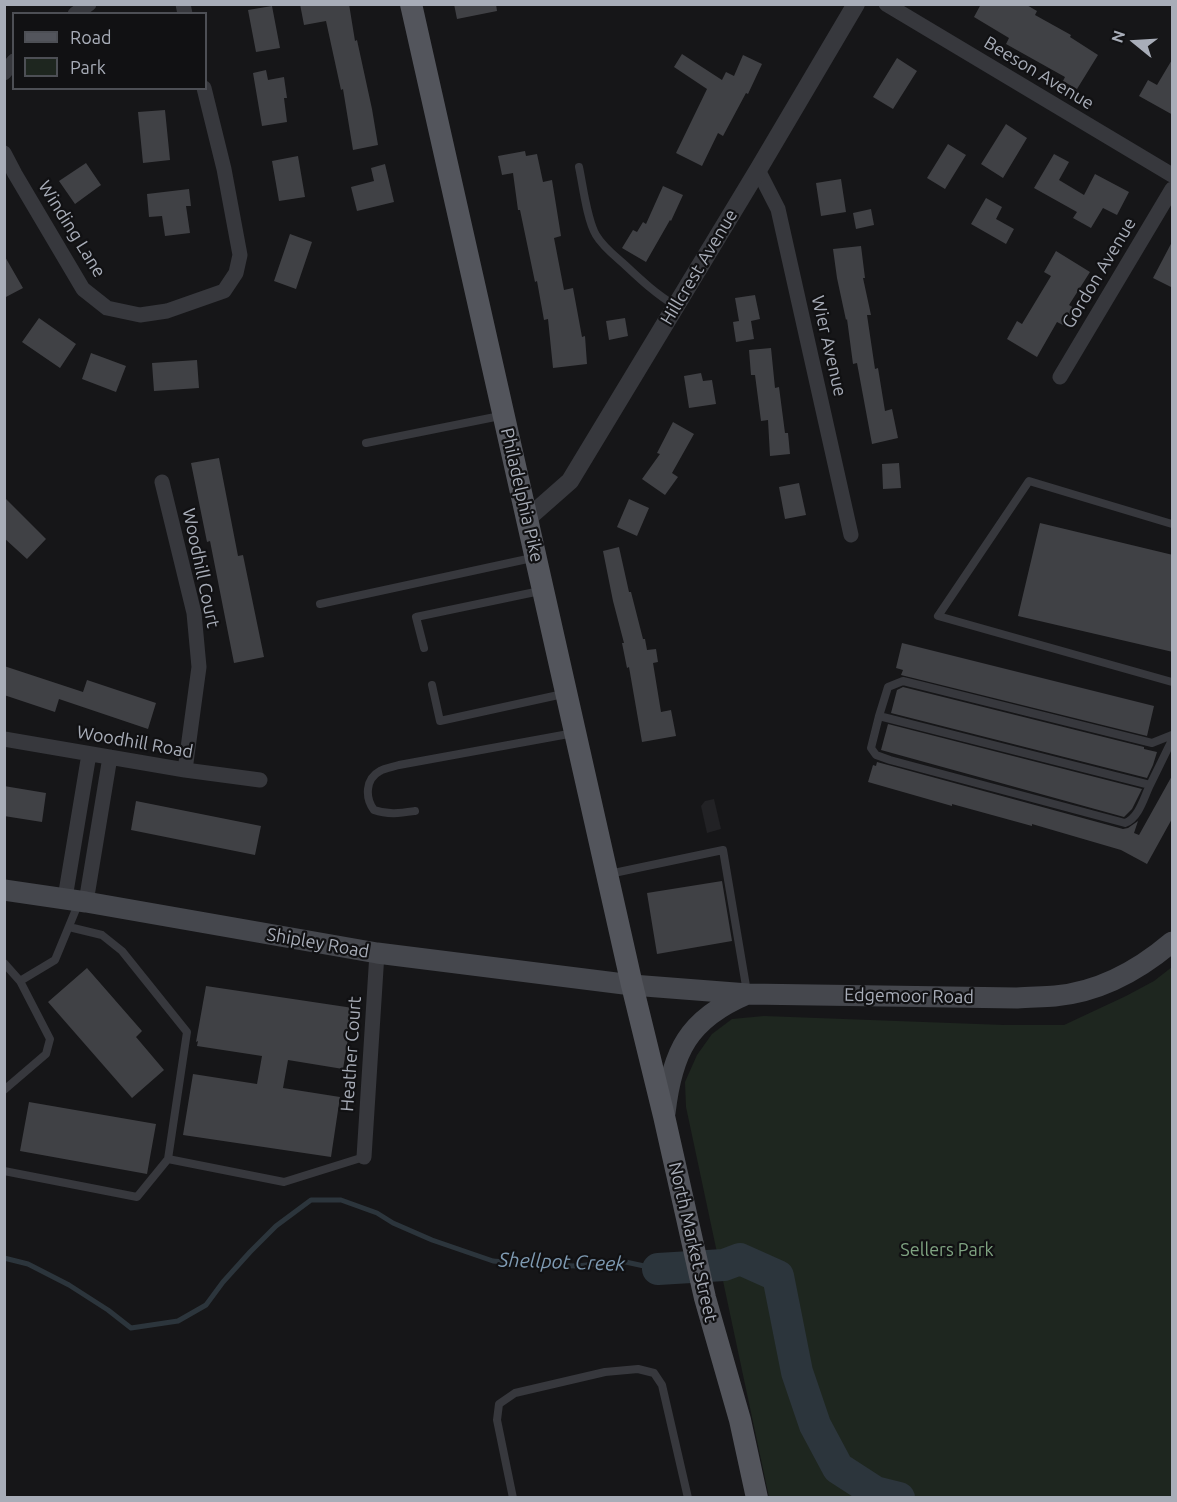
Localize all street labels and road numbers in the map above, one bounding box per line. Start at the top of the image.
street label: Beeson Avenue [980,32,1098,114]
street label: Winding Lane [34,177,110,281]
street label: Hillcrest Avenue [656,205,742,329]
street label: Gordon Avenue [1057,214,1141,332]
street label: Wier Avenue [807,293,851,399]
street label: Philadelphia Pike [496,426,548,564]
street label: Woodhill Court [178,506,224,630]
street label: Woodhill Road [75,721,195,763]
street label: Shipley Road [265,923,371,963]
street label: Edgemoor Road [844,984,974,1008]
street label: Heather Court [336,996,366,1112]
street label: North Market Street [664,1160,722,1324]

